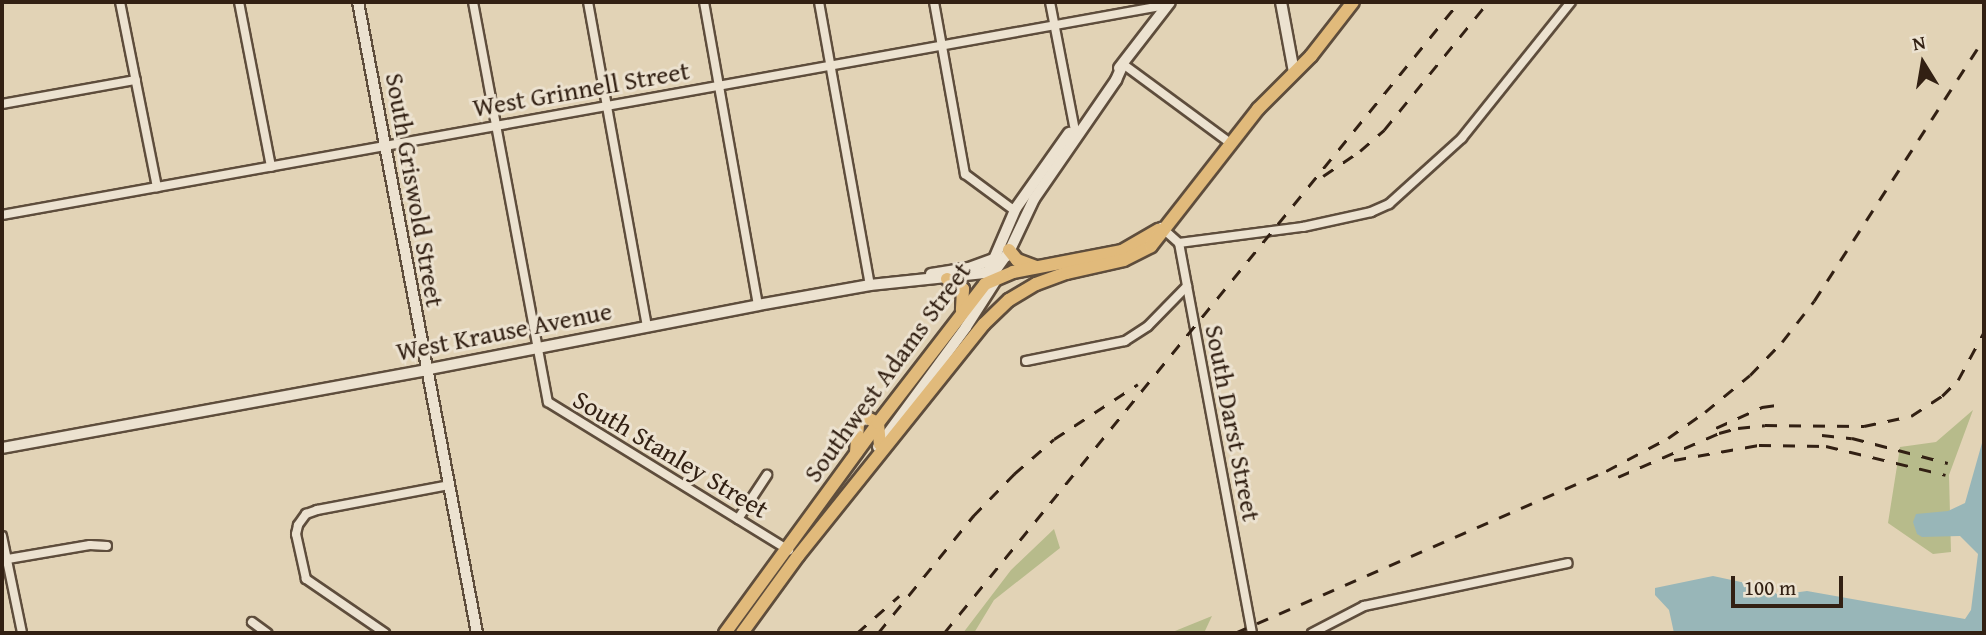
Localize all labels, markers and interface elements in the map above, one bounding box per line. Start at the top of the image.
text: N [1910,27,1928,57]
north arrow [1888,28,1958,98]
street label: West Grinnell Street [470,55,692,123]
street label: South Griswold Street [379,70,451,310]
street label: Southwest Adams Street [797,256,977,488]
street label: West Krause Avenue [394,295,614,367]
street label: South Darst Street [1199,322,1267,524]
street label: South Stanley Street [568,383,774,525]
scale bar [1734,562,1846,606]
text: 100 m [1744,572,1796,603]

